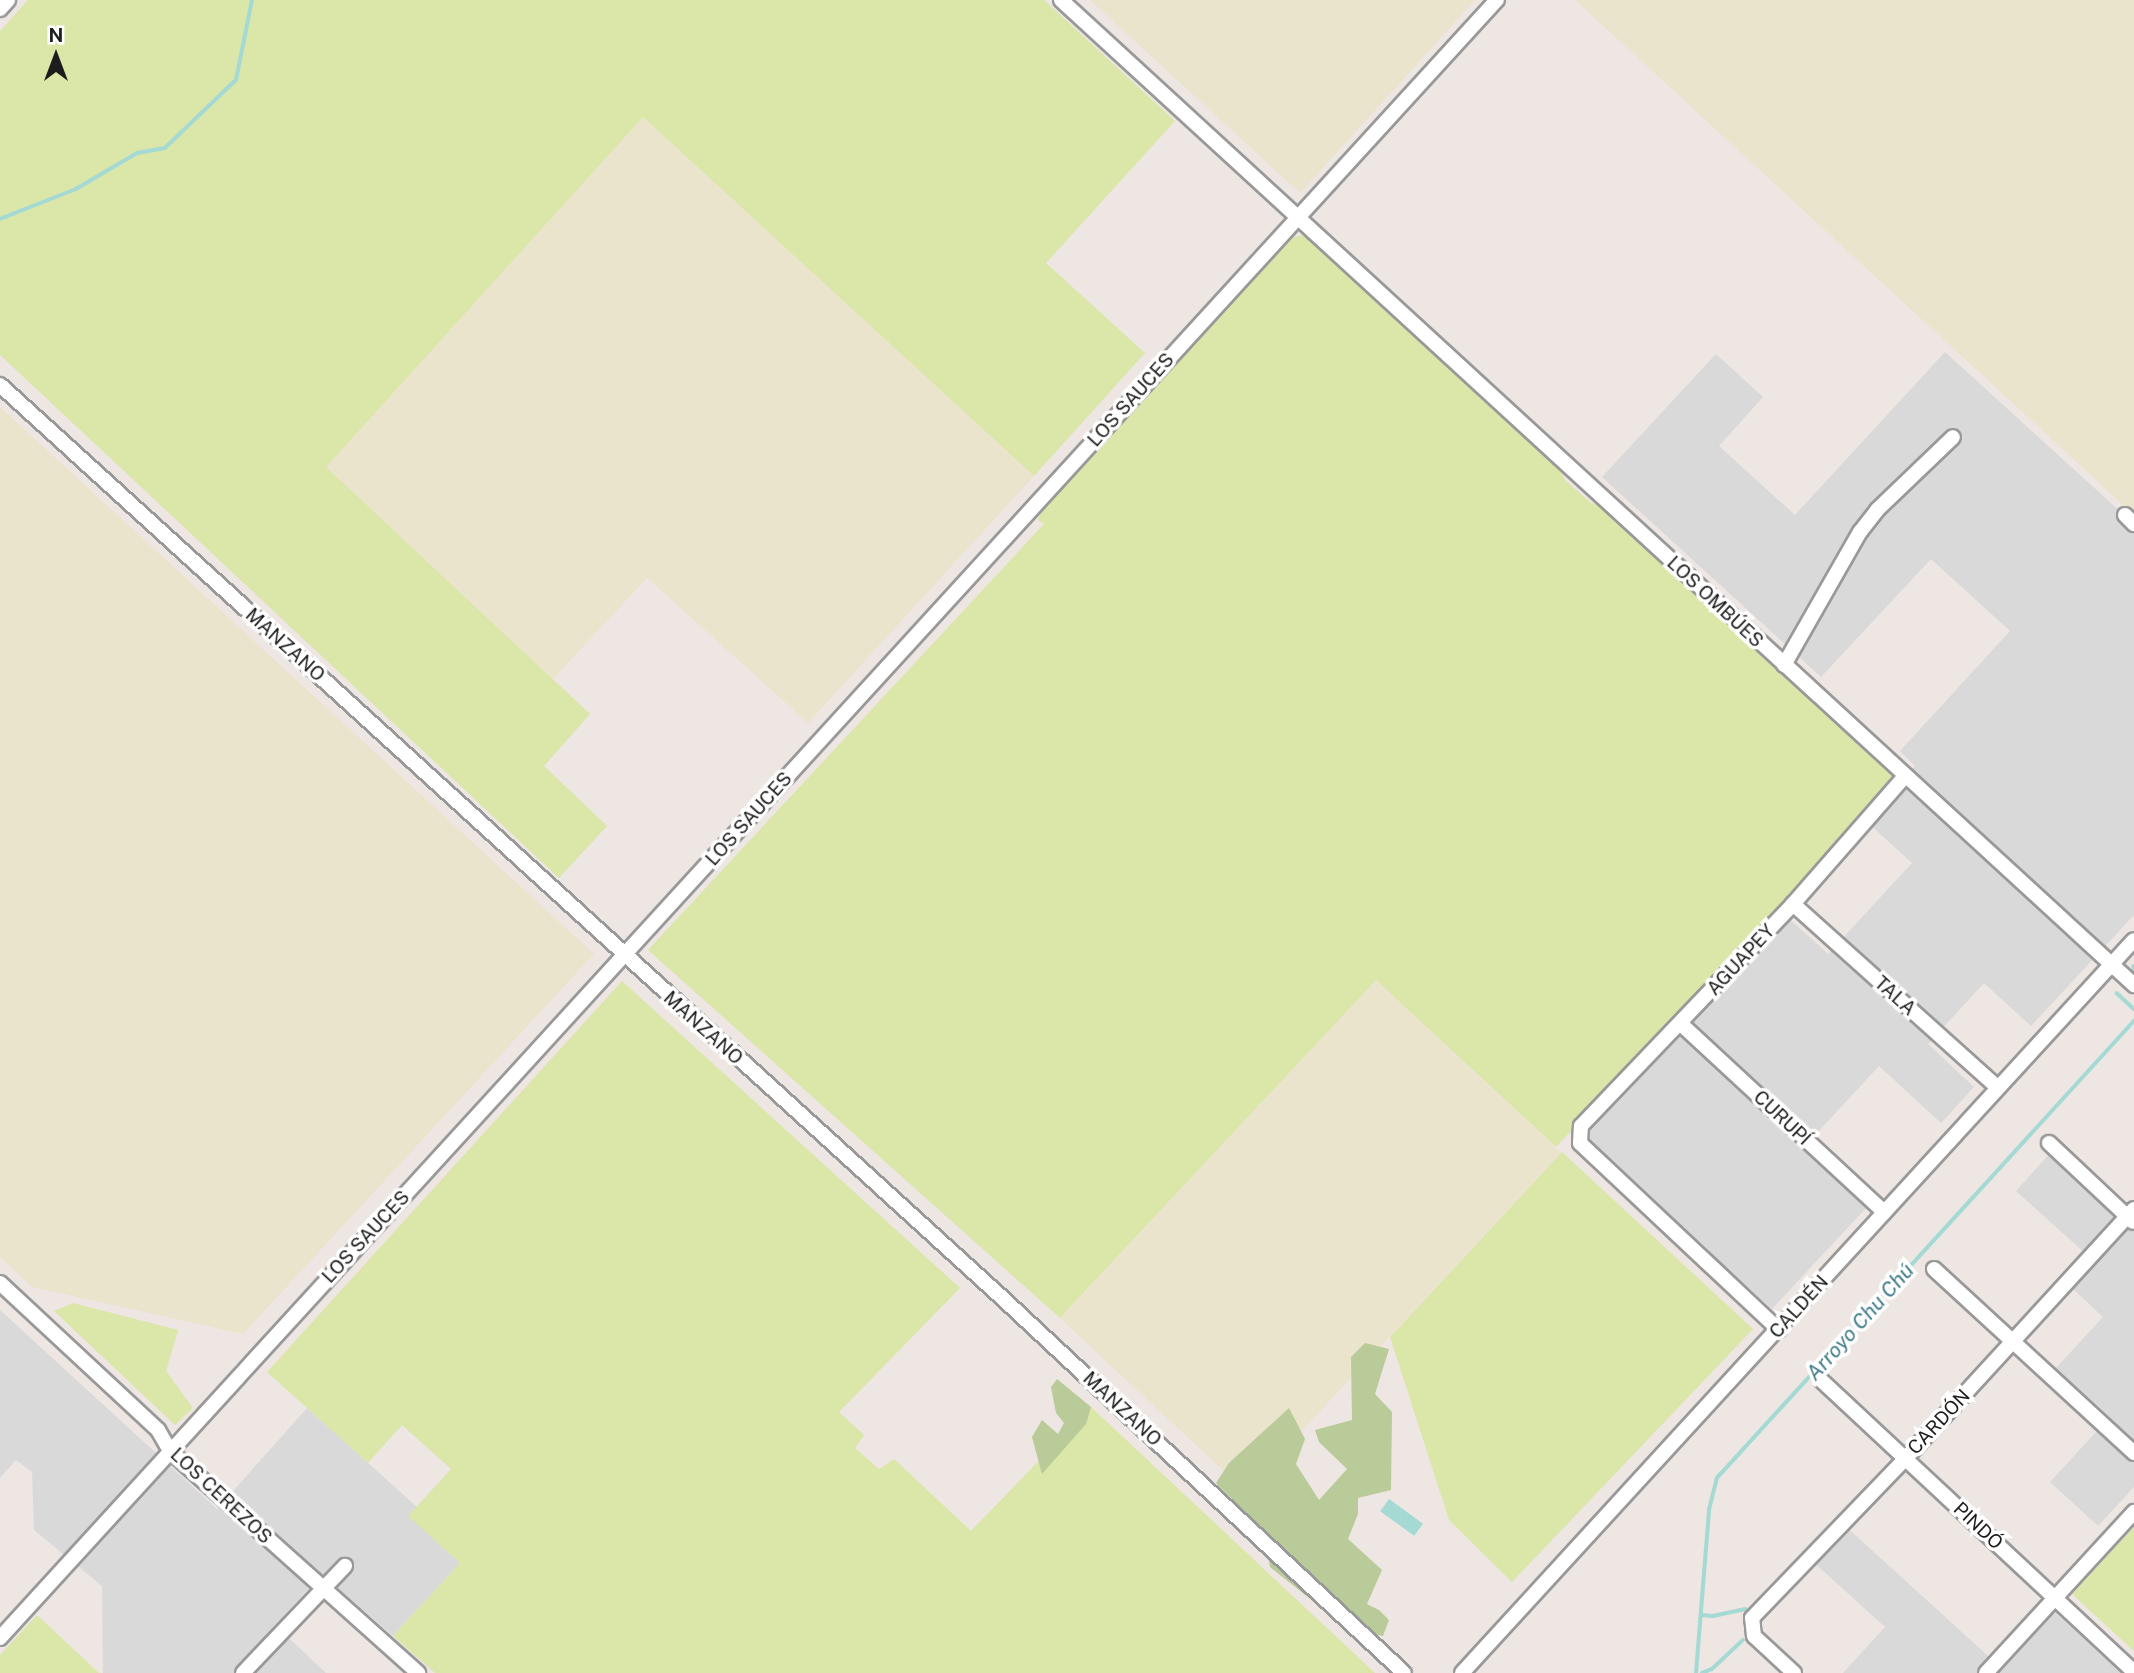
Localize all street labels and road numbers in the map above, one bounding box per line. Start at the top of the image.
street label: LOS SAUCES [1083,349,1179,451]
street label: LOS OMBÚES [1662,552,1768,652]
street label: MANZANO [241,604,329,686]
street label: LOS SAUCES [701,768,797,870]
street label: AGUAPEY [1702,920,1780,1000]
street label: TALA [1870,972,1920,1020]
street label: MANZANO [659,987,747,1069]
street label: CURUPÍ [1749,1086,1815,1150]
street label: LOS SAUCES [317,1186,415,1288]
street label: CALDÉN [1765,1271,1833,1343]
street label: MANZANO [1078,1367,1166,1451]
street label: CARDÓN [1903,1385,1975,1459]
street label: LOS CEREZOS [166,1443,276,1549]
street label: PINDÓ [1949,1498,2007,1554]

